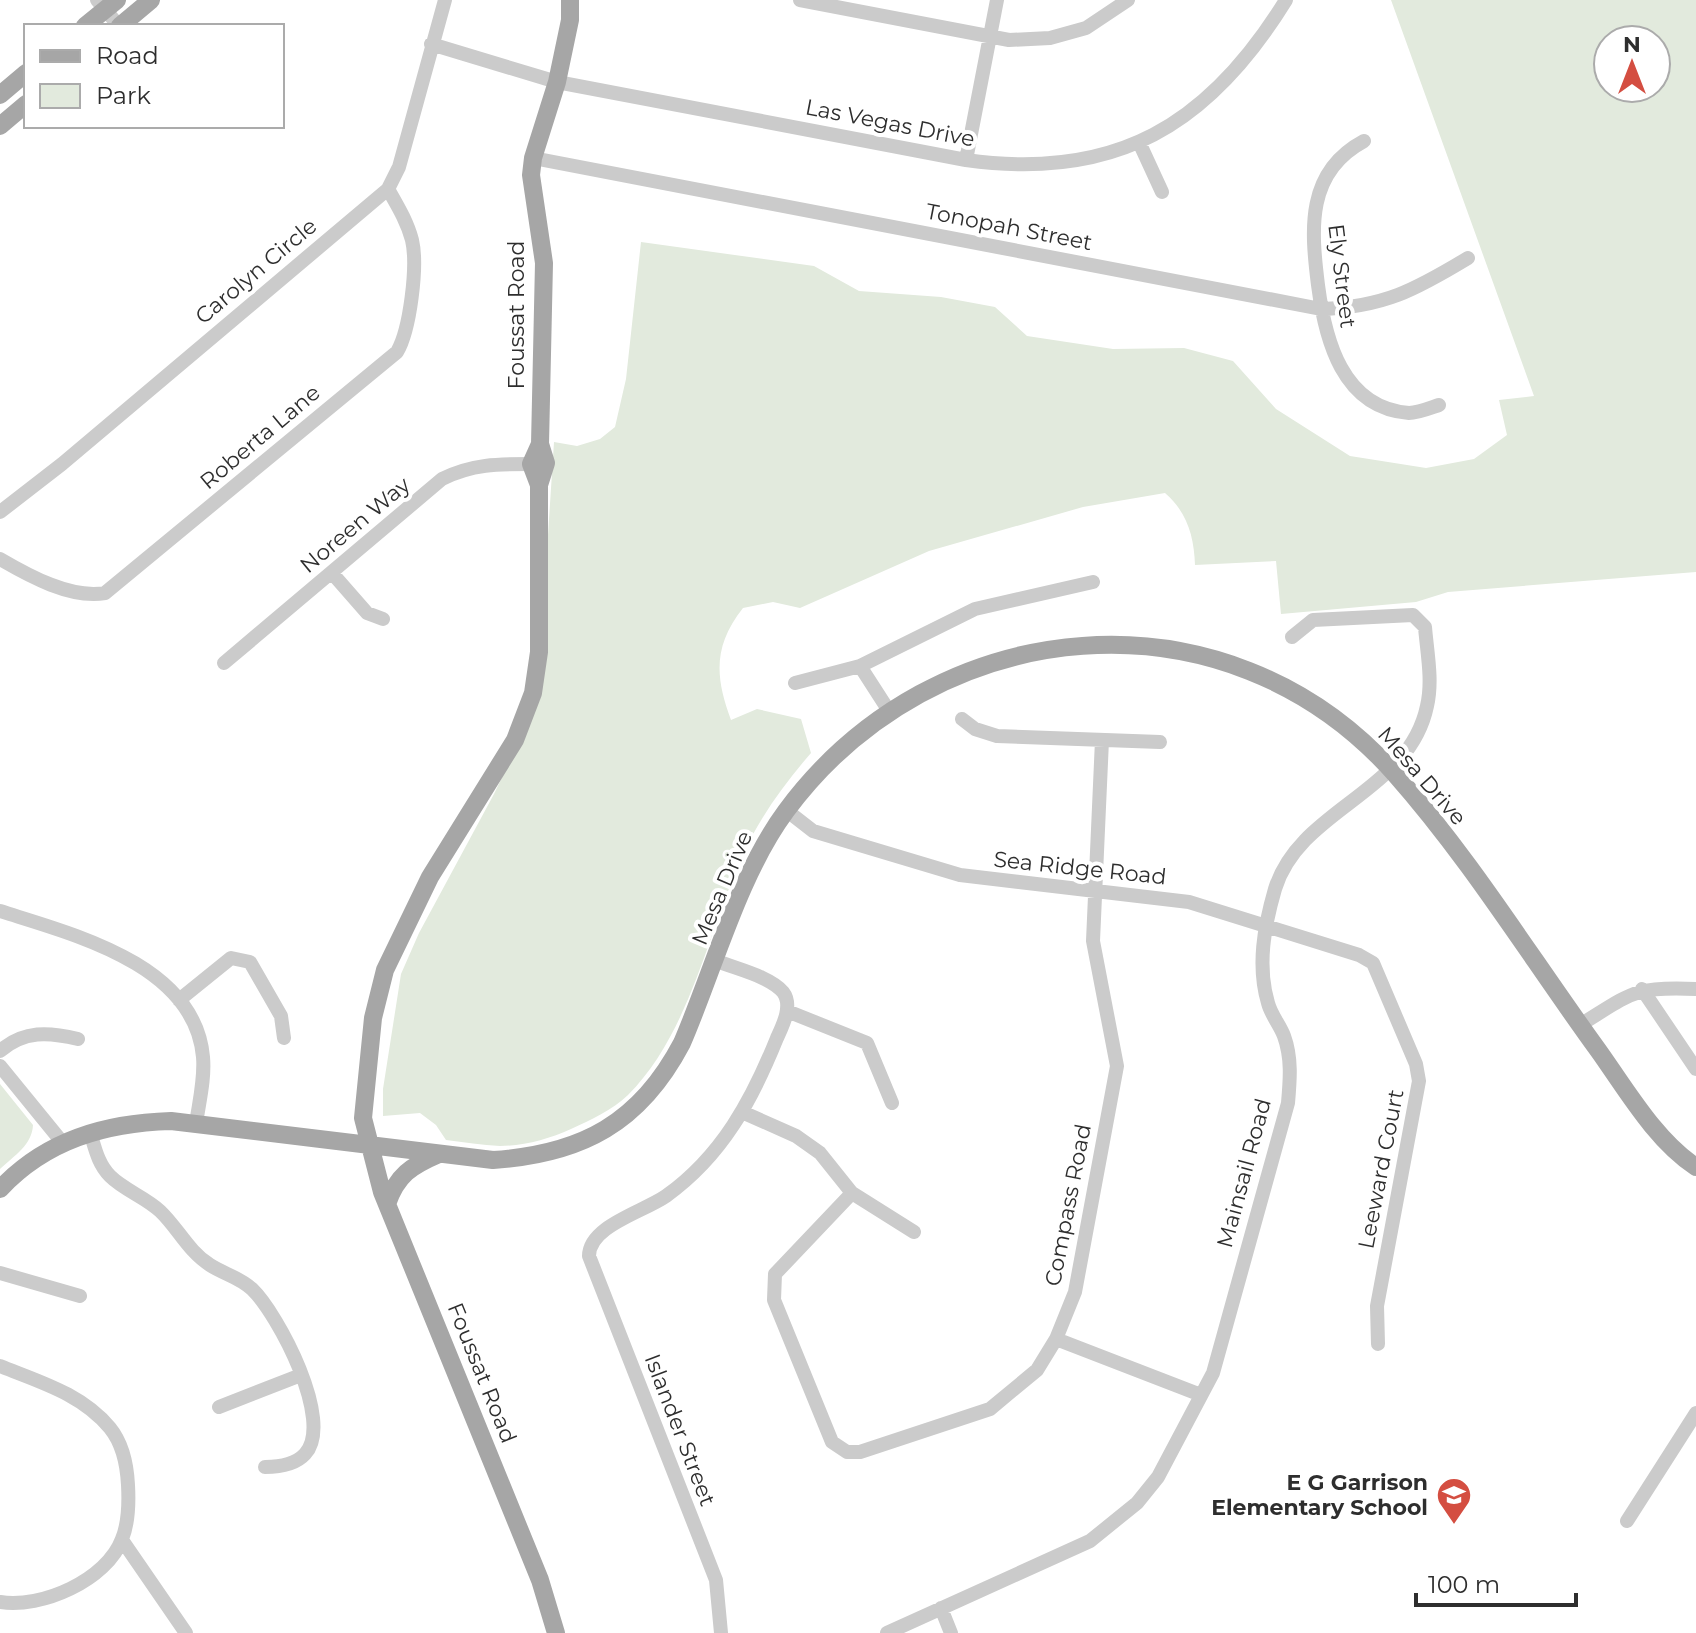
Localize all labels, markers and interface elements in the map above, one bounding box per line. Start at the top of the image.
legend [24,24,284,128]
north arrow [1592,24,1672,104]
text: N [1623,31,1641,58]
text: Road [96,41,159,70]
text: Park [96,81,151,110]
street label: Las Vegas Drive [803,93,977,153]
street label: Tonopah Street [924,198,1095,256]
street label: Carolyn Circle [190,212,322,330]
street label: Ely Street [1322,222,1362,330]
street label: Foussat Road [503,241,530,389]
street label: Roberta Lane [194,379,326,495]
street label: Noreen Way [295,471,415,579]
street label: Mesa Drive [1372,721,1472,831]
street label: Mesa Drive [686,827,758,949]
street label: Sea Ridge Road [992,845,1168,891]
street label: Leeward Court [1352,1087,1410,1251]
street label: Mainsail Road [1211,1095,1277,1251]
street label: Compass Road [1039,1122,1097,1288]
street label: Foussat Road [442,1299,522,1447]
street label: Islander Street [639,1350,721,1510]
place label: E G Garrison Elementary School [1211,1469,1428,1521]
school or university icon: E G Garrison Elementary School [1435,1476,1473,1526]
scale bar [1416,1557,1576,1607]
text: 100 m [1428,1570,1500,1599]

